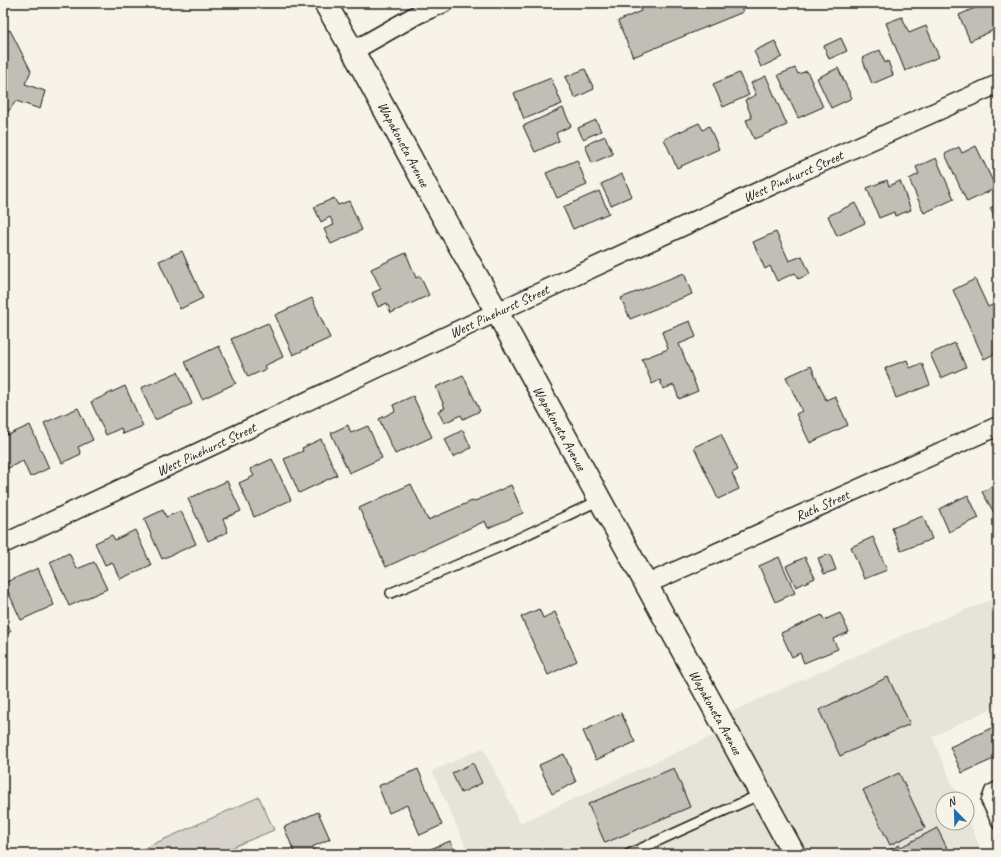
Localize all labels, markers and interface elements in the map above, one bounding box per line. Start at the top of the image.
street label: Wapakoneta Avenue [374,99,434,191]
street label: West Pinehurst Street [741,146,847,206]
street label: West Pinehurst Street [447,280,553,342]
street label: Wapakoneta Avenue [529,383,590,475]
street label: West Pinehurst Street [154,418,260,480]
street label: Ruth Street [793,486,853,525]
street label: Wapakoneta Avenue [685,667,746,759]
north arrow [935,791,975,831]
text: N [945,793,959,810]

